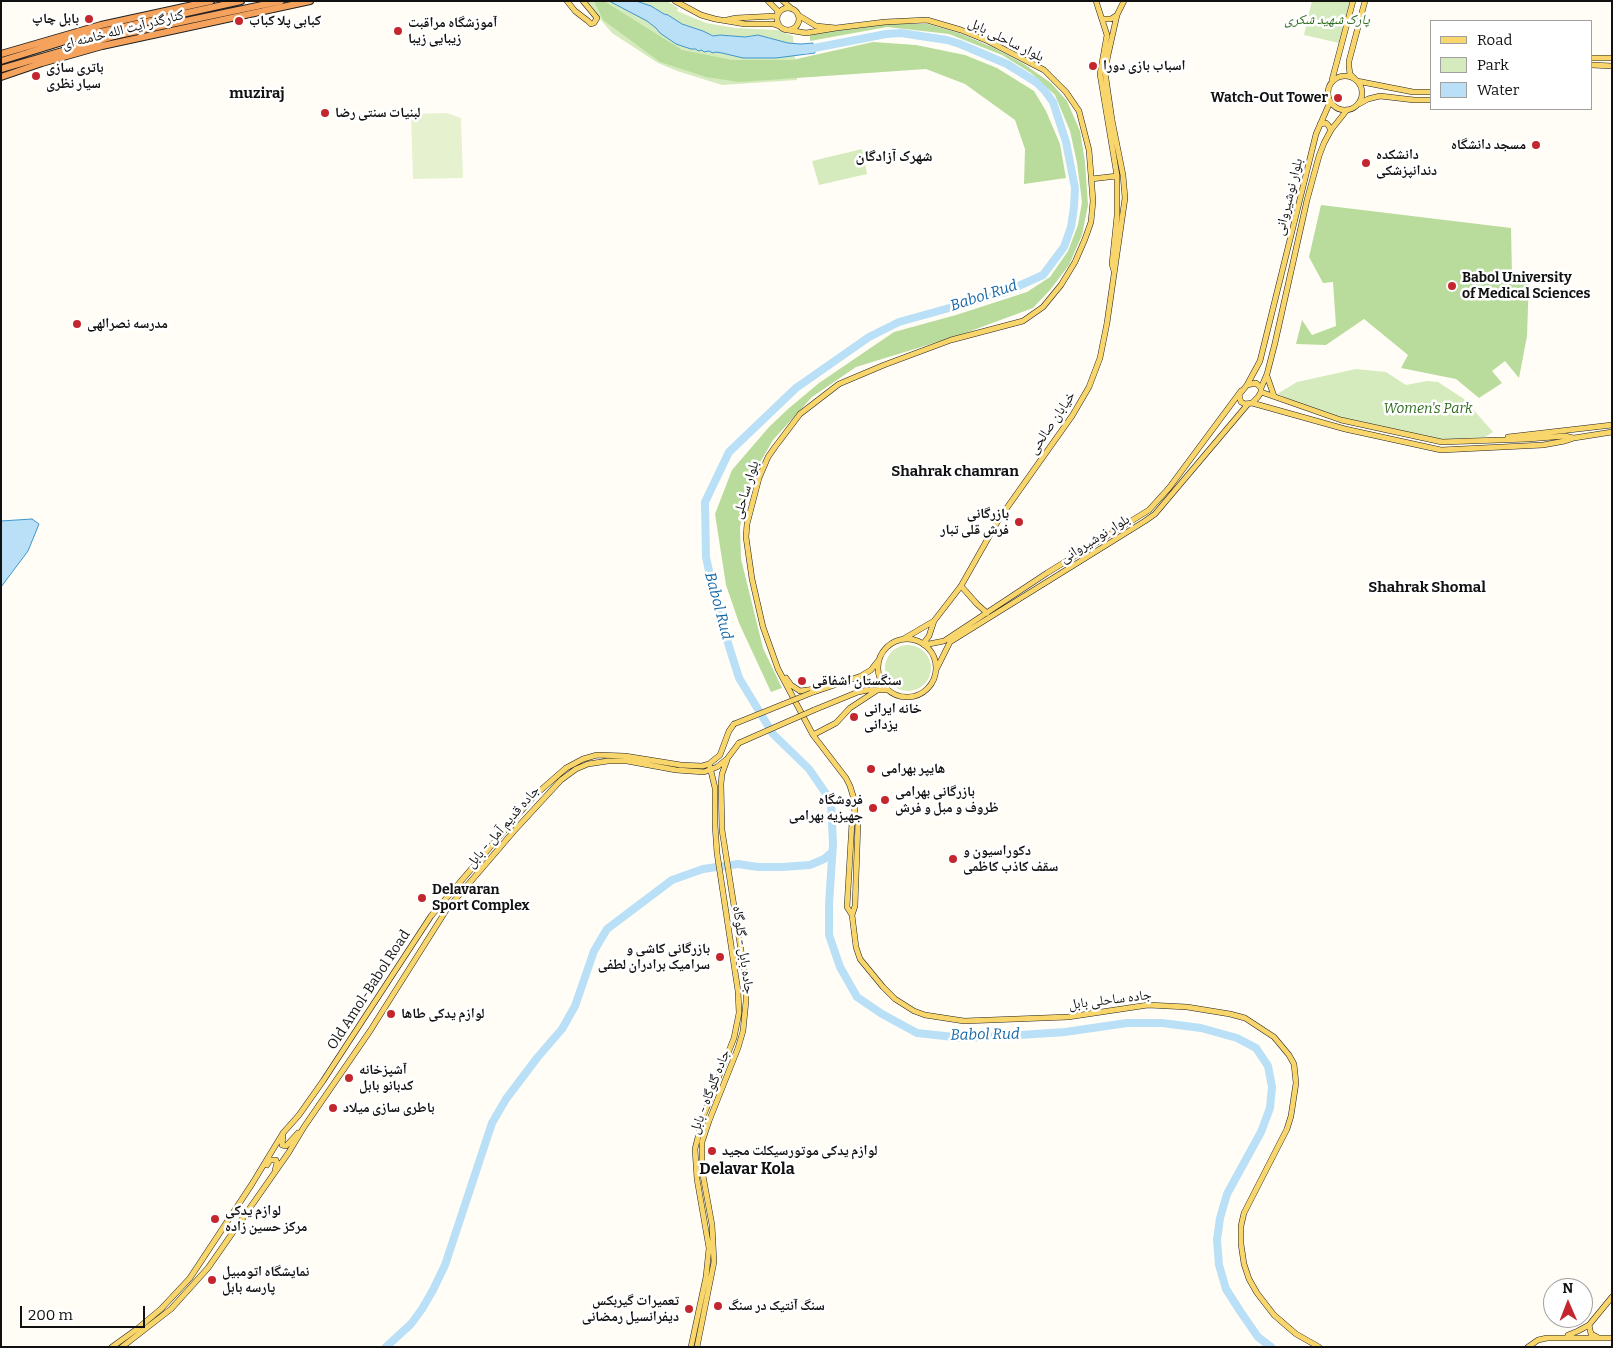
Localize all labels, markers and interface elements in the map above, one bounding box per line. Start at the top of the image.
street label: کنارگذر آیت الله خامنه ای [60,7,186,53]
place label: بابل چاپ [32,11,79,27]
park label: پارک شهید شکری [1284,12,1370,28]
marker: بابل چاپ [83,13,95,25]
place label: کبابی پلا کباب [249,13,321,29]
street label: بلوار ساحلی بابل [965,14,1047,66]
marker: کبابی پلا کباب [233,15,245,27]
place label: آموزشگاه مراقبت زیبایی زیبا [408,15,497,48]
legend [1430,20,1593,110]
marker: آموزشگاه مراقبت زیبایی زیبا [392,25,404,37]
text: Road [1477,31,1512,49]
text: Park [1477,56,1509,74]
place label: اسباب بازی دورا [1103,58,1186,74]
place label: باتری سازی سیار نظری [46,60,104,92]
marker: اسباب بازی دورا [1087,60,1099,72]
marker: باتری سازی سیار نظری [30,70,42,82]
text: Water [1477,81,1519,99]
district label: muziraj [229,85,285,103]
place label: Watch-Out Tower [1211,90,1328,106]
marker: Watch-Out Tower [1332,92,1344,104]
place label: لبنیات سنتی رضا [335,105,421,121]
marker: لبنیات سنتی رضا [319,107,331,119]
place label: مسجد دانشگاه [1451,137,1526,153]
marker: مسجد دانشگاه [1530,139,1542,151]
place label: دانشکده دندانپزشکی [1376,147,1437,180]
district label: شهرک آزادگان [856,148,932,166]
street label: بلوار نوشیروانی [1271,157,1307,237]
marker: دانشکده دندانپزشکی [1360,157,1372,169]
place label: Babol University of Medical Sciences [1462,270,1590,302]
water label: Babol Rud [948,277,1020,315]
marker: Babol University of Medical Sciences [1446,280,1458,292]
place label: مدرسه نصرالهی [87,316,168,332]
marker: مدرسه نصرالهی [71,318,83,330]
street label: خيابان صالحی [1025,388,1079,458]
park label: Women's Park [1383,401,1473,417]
street label: بلوار ساحلی [729,459,763,521]
district label: Shahrak chamran [891,463,1019,481]
place label: بازرگانی فرش قلی تبار [940,506,1009,538]
street label: بلوار نوشیروانی [1057,511,1133,567]
marker: بازرگانی فرش قلی تبار [1013,516,1025,528]
water label: Babol Rud [700,570,736,642]
district label: Shahrak Shomal [1368,579,1486,597]
place label: سنگستان اشفاقی [812,673,901,689]
marker: سنگستان اشفاقی [796,675,808,687]
place label: خانه ایرانی یزدانی [864,701,922,734]
marker: خانه ایرانی یزدانی [848,711,860,723]
place label: هایپر بهرامی [881,761,945,777]
marker: هایپر بهرامی [865,763,877,775]
street label: جاده قدیم آمل - بابل [463,782,543,872]
place label: بازرگانی بهرامی ظروف و مبل و فرش [895,784,999,816]
place label: فروشگاه جهیزیه بهرامی [789,792,863,824]
marker: بازرگانی بهرامی ظروف و مبل و فرش [879,794,891,806]
marker: فروشگاه جهیزیه بهرامی [867,802,879,814]
place label: دکوراسیون و سقف کاذب کاظمی [963,843,1058,876]
marker: دکوراسیون و سقف کاذب کاظمی [947,853,959,865]
place label: Delavaran Sport Complex [432,882,529,914]
marker: Delavaran Sport Complex [416,892,428,904]
street label: جاده بابل - گلوگاه [728,905,758,995]
street label: Old Amol-Babol Road [324,927,414,1053]
place label: بازرگانی کاشی و سرامیک برادران لطفی [598,941,710,974]
marker: بازرگانی کاشی و سرامیک برادران لطفی [714,951,726,963]
street label: جاده ساحلی بابل [1067,987,1153,1013]
place label: لوازم یدکی طاها [401,1006,485,1022]
marker: لوازم یدکی طاها [385,1008,397,1020]
water label: Babol Rud [950,1025,1020,1045]
street label: جاده گلوگاه - بابل [686,1047,734,1137]
place label: آشپزخانه کدبانو بابل [359,1062,413,1094]
marker: آشپزخانه کدبانو بابل [343,1072,355,1084]
place label: باطری سازی میلاد [343,1100,435,1116]
marker: باطری سازی میلاد [327,1102,339,1114]
place label: لوازم یدکی موتورسیکلت مجید [722,1143,877,1159]
marker: لوازم یدکی موتورسیکلت مجید [706,1145,718,1157]
district label: Delavar Kola [699,1160,795,1180]
place label: لوازم یدکی مرکز حسین زاده [225,1203,307,1236]
marker: لوازم یدکی مرکز حسین زاده [209,1213,221,1225]
place label: نمایشگاه اتومبیل پارسه بابل [222,1264,309,1296]
marker: نمایشگاه اتومبیل پارسه بابل [206,1274,218,1286]
north arrow [1543,1278,1593,1328]
text: N [1562,1280,1573,1297]
place label: تعمیرات گیربکس دیفرانسیل رمضانی [582,1293,679,1325]
scale bar [22,1296,148,1328]
place label: سنگ آنتیک در سنگ [728,1298,825,1314]
marker: سنگ آنتیک در سنگ [712,1300,724,1312]
marker: تعمیرات گیربکس دیفرانسیل رمضانی [683,1303,695,1315]
text: 200 m [28,1306,73,1324]

